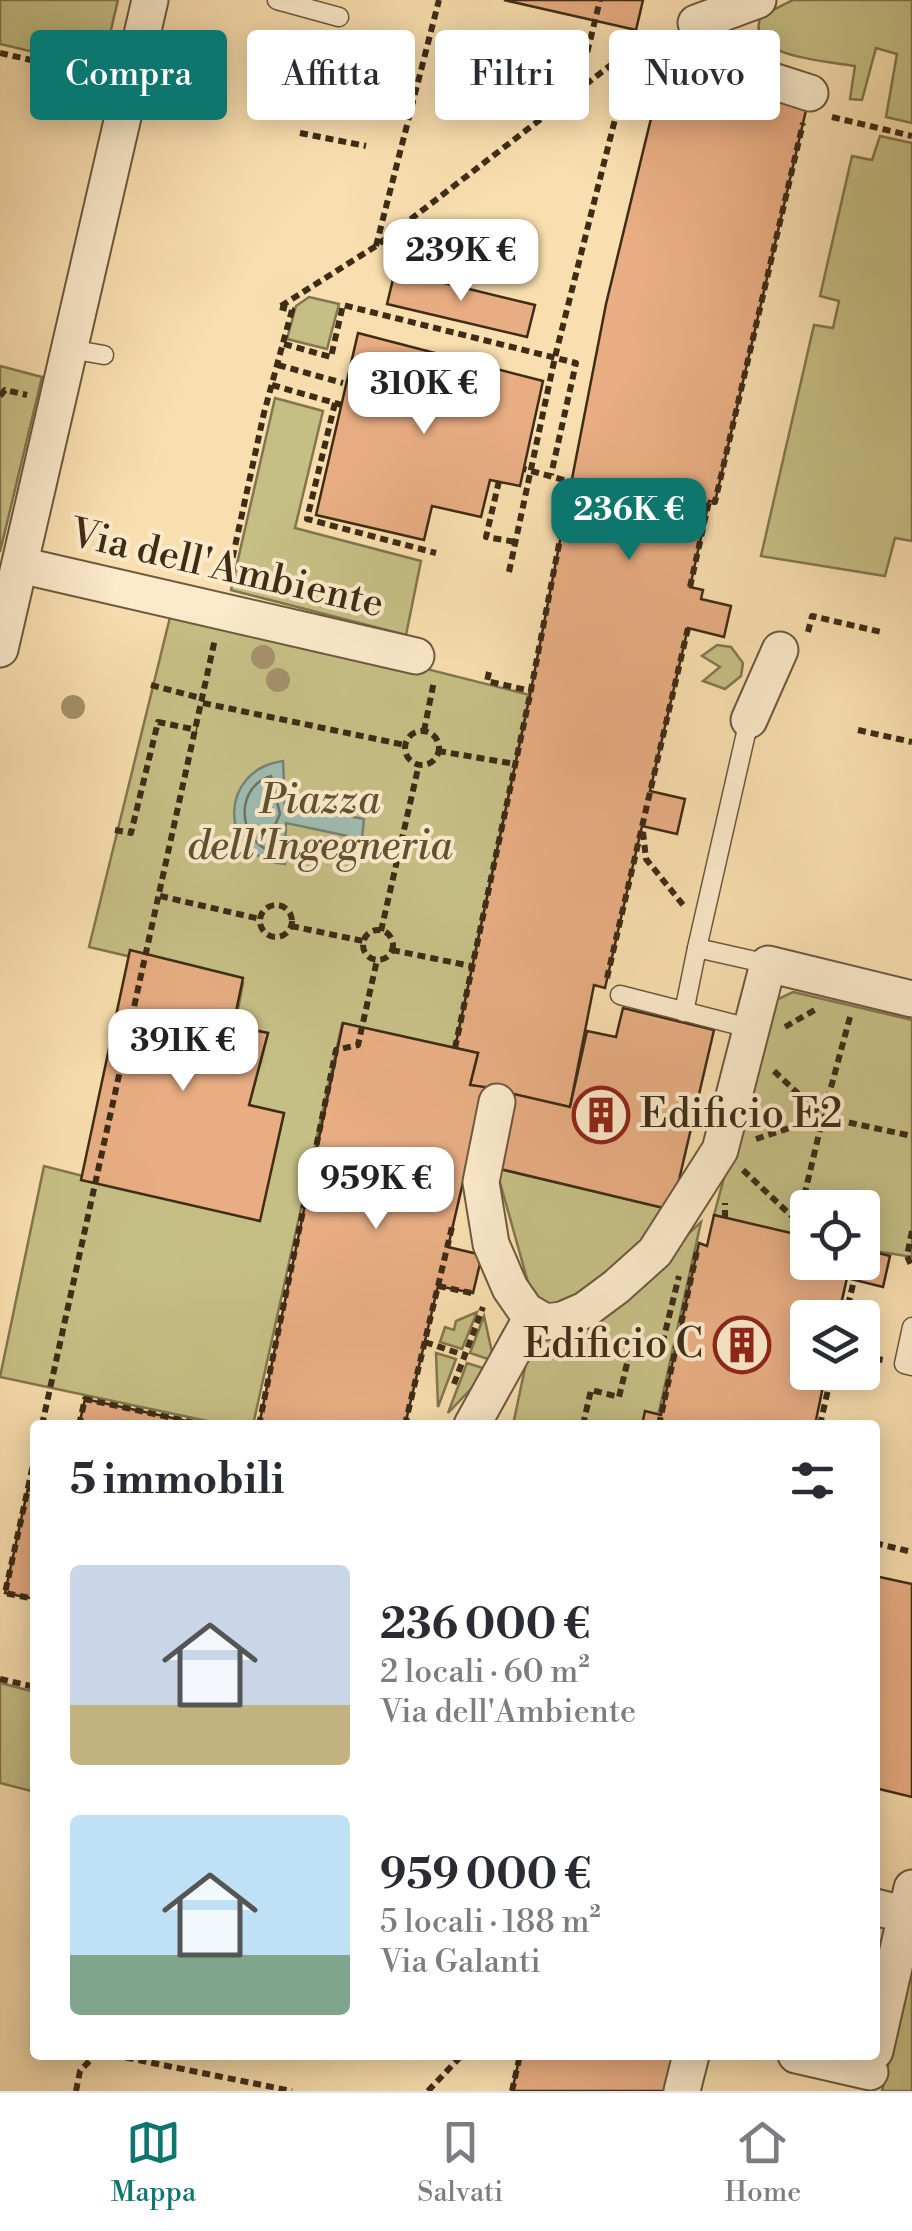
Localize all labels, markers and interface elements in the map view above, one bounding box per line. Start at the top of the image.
chip: Compra [30,30,227,120]
chip: Affitta [247,30,415,120]
chip: Filtri [435,30,589,120]
chip: Nuovo [609,30,780,120]
pin: 239K € [380,219,542,304]
text: 239K € [405,231,517,271]
pin: 310K € [343,352,505,437]
text: 310K € [370,364,478,404]
pin: 236K € [548,478,710,563]
text: 236K € [573,490,685,530]
street label: Via dell'Ambiente [64,508,389,629]
park label: Piazza dell'Ingegneria [188,776,453,872]
pin: 391K € [102,1009,264,1094]
text: 391K € [130,1021,236,1061]
building icon: Edificio E2 [571,1085,631,1145]
place label: Edificio E2 [640,1090,843,1140]
pin: 959K € [295,1147,457,1232]
text: 959K € [320,1159,432,1199]
map controls [790,1190,880,1390]
button: locate [790,1190,880,1280]
button: layers [790,1300,880,1390]
building icon: Edificio C [712,1315,772,1375]
place label: Edificio C [523,1320,703,1370]
icon: filters [785,1453,840,1508]
text: 5 immobili [70,1454,284,1507]
text: 236 000 € [380,1599,590,1652]
icon: home [150,1605,270,1725]
text: 2 locali · 60 m² [380,1652,590,1692]
text: Via dell'Ambiente [380,1692,636,1732]
text: 959 000 € [380,1849,591,1902]
icon: home [150,1855,270,1975]
text: 5 locali · 188 m² [380,1902,601,1942]
text: Via Galanti [380,1942,541,1982]
tab: Mappa [111,2115,196,2210]
tab: Salvati [417,2115,503,2210]
tab: Home [725,2115,801,2210]

